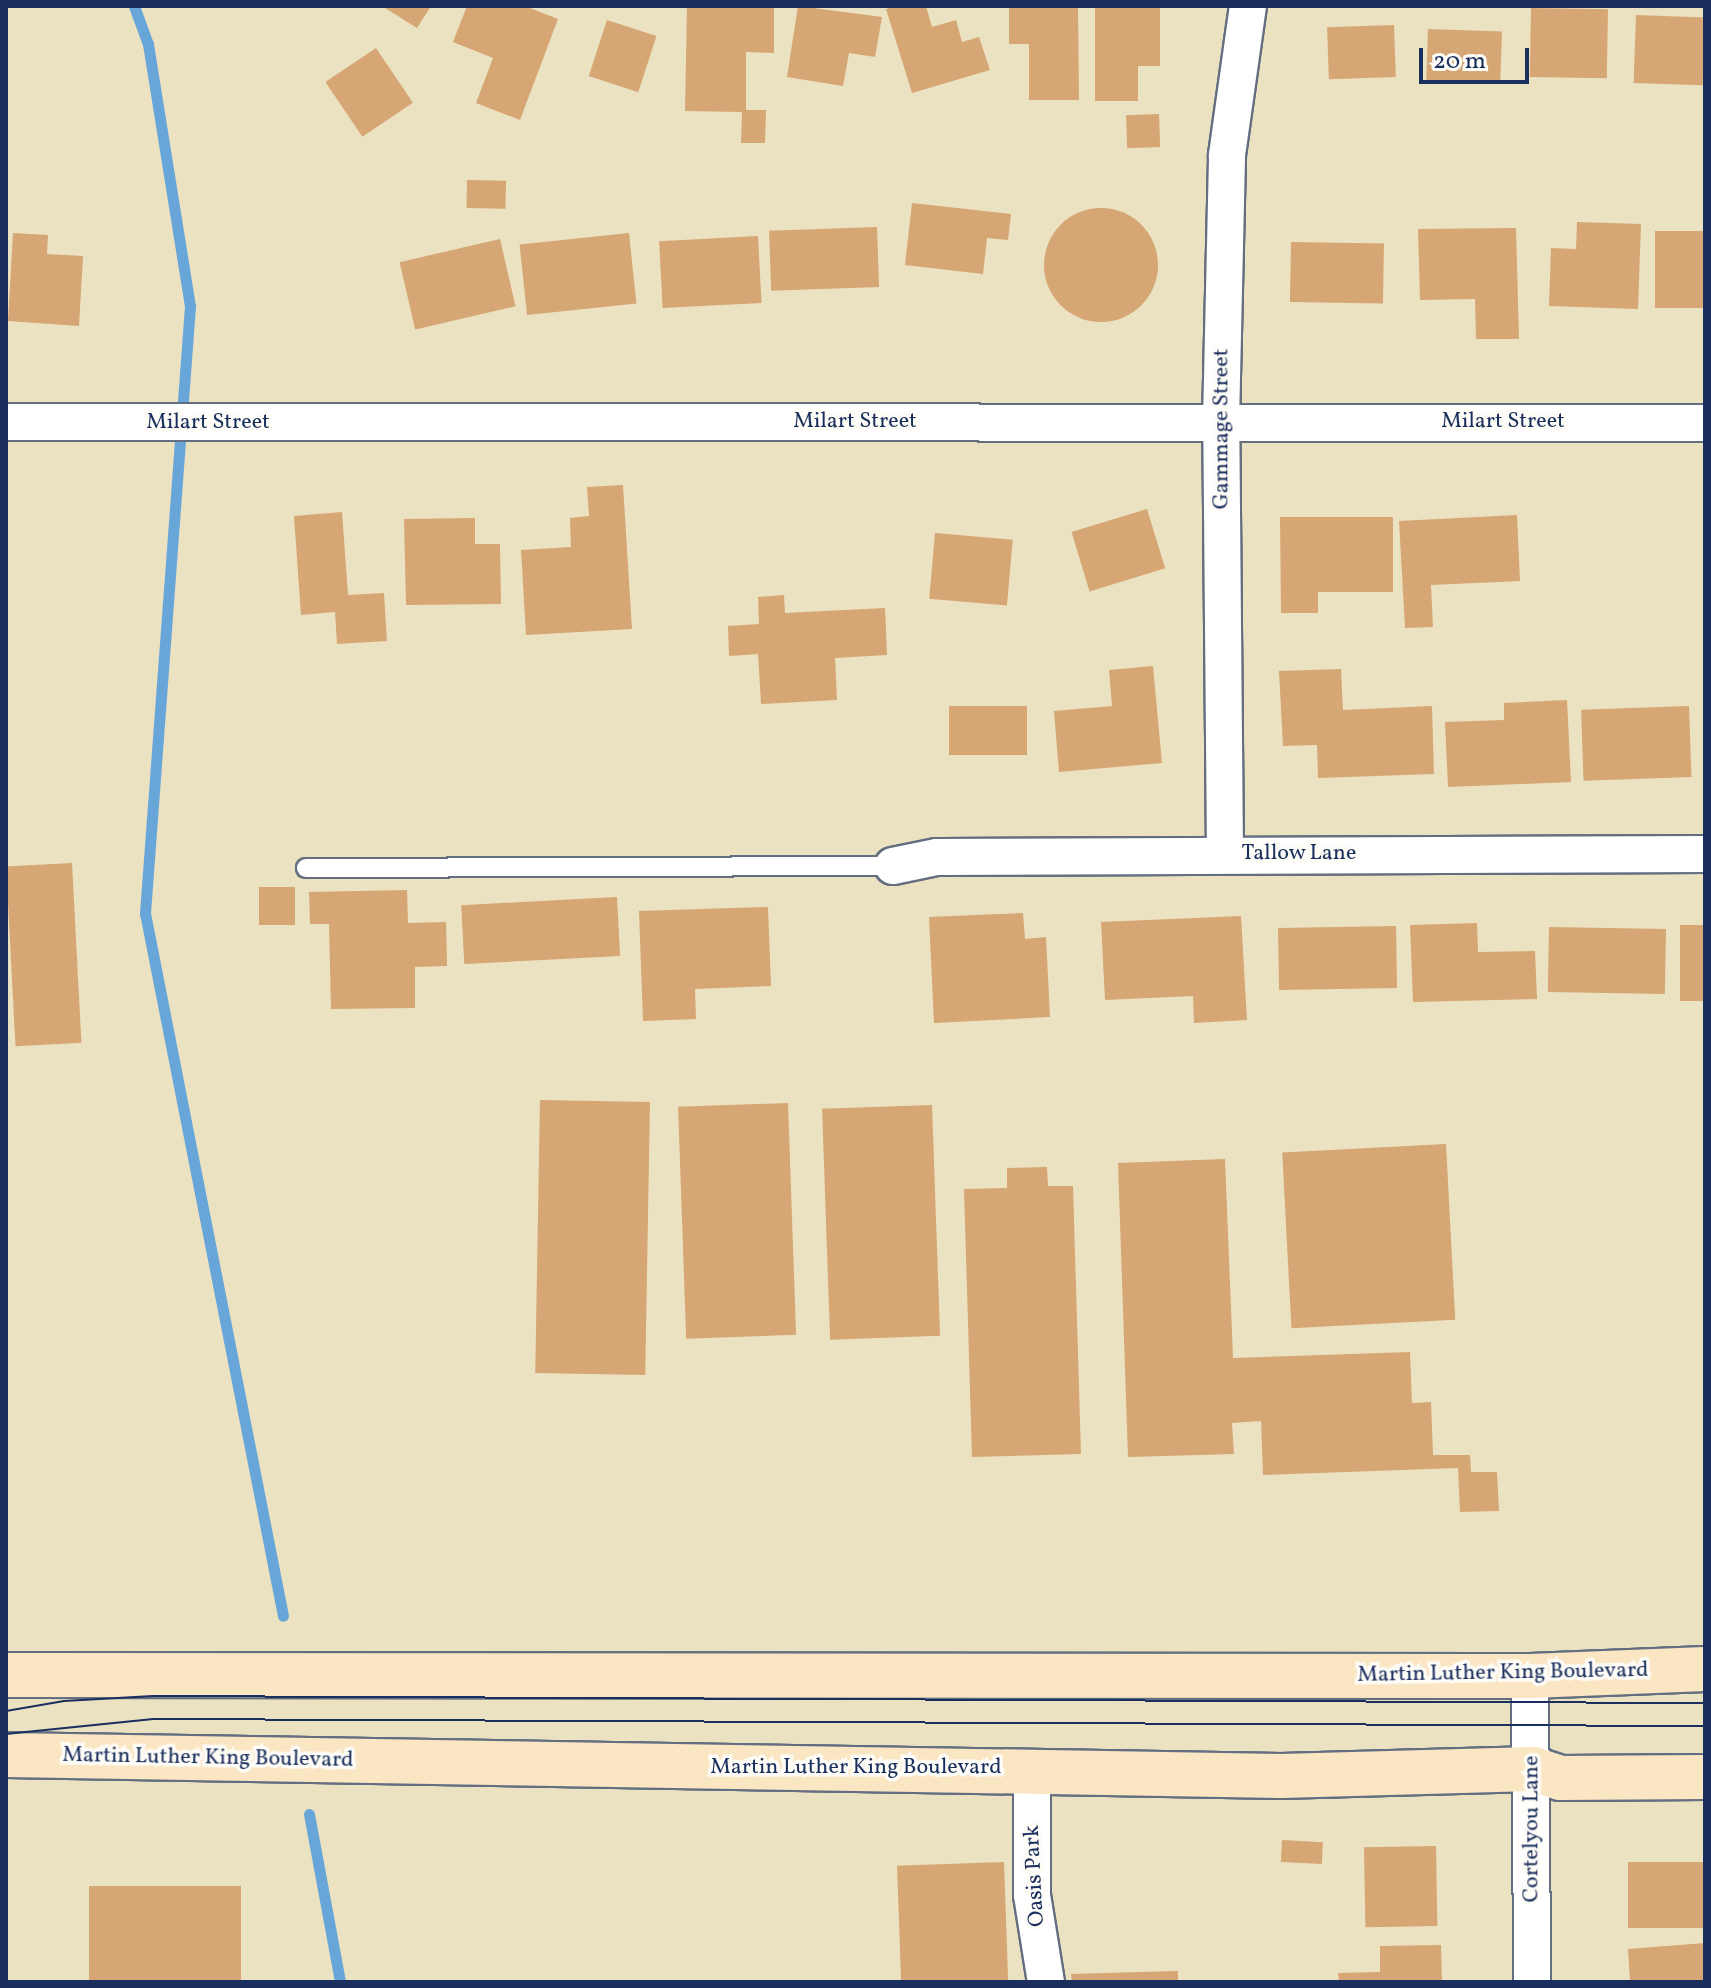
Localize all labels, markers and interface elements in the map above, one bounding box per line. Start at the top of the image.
scale bar [1423,32,1533,82]
text: 20 m [1433,45,1486,79]
street label: Gammage Street [1209,349,1235,509]
street label: Milart Street [793,409,917,435]
street label: Milart Street [1441,409,1565,435]
street label: Milart Street [146,410,270,436]
street label: Tallow Lane [1241,841,1357,867]
street label: Martin Luther King Boulevard [1357,1657,1649,1689]
street label: Martin Luther King Boulevard [62,1742,354,1774]
street label: Martin Luther King Boulevard [710,1755,1002,1781]
street label: Cortelyou Lane [1519,1756,1545,1902]
street label: Oasis Park [1019,1824,1051,1928]

